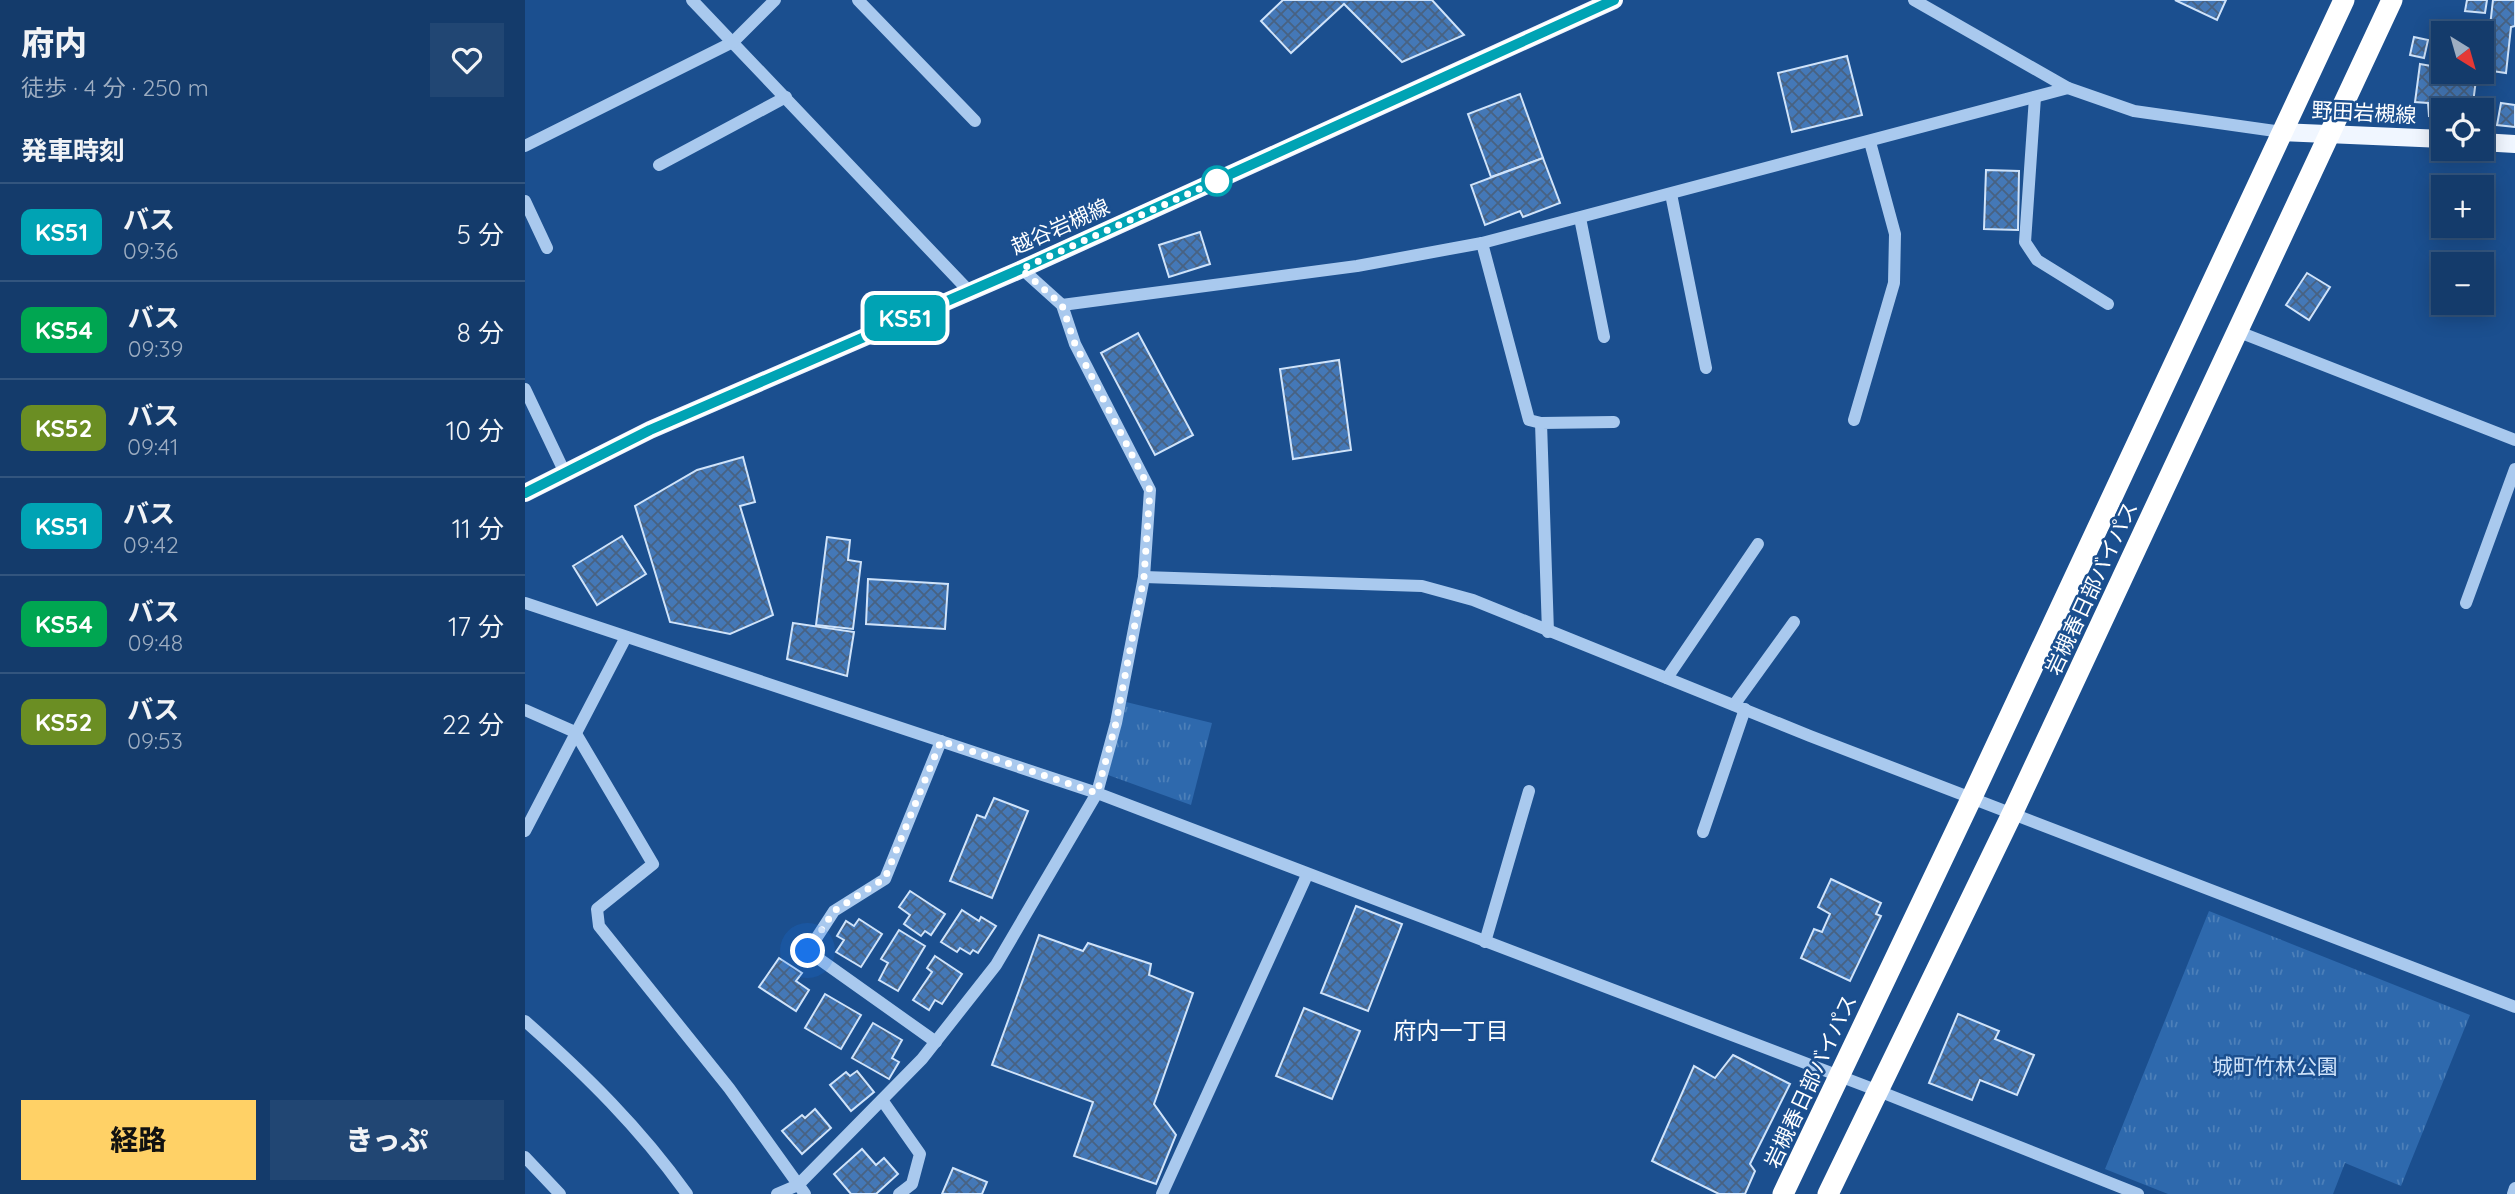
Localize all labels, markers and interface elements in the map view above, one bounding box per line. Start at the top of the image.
north arrow [2431,21,2494,84]
map controls [2431,21,2494,315]
text: 府内 [21,22,87,63]
button: heart [430,23,504,97]
text: 徒歩 · 4 分 · 250 m [21,73,209,102]
street label: 野田岩槻線 [2311,96,2417,128]
button: locate [2431,98,2494,161]
text: 発車時刻 [21,134,125,167]
unlabelled marker [1202,166,1232,196]
button: + [2431,175,2494,238]
street label: 越谷岩槻線 [1007,193,1113,259]
text: バス [123,203,175,236]
text: KS51 [35,217,88,247]
text: 5 分 [457,218,504,251]
text: 09:36 [123,236,178,265]
button: − [2431,252,2494,315]
line badge: KS51 [856,295,954,341]
text: バス [128,301,180,334]
text: KS51 [879,303,931,333]
text: KS54 [35,315,93,345]
text: 8 分 [457,316,504,349]
text: 09:39 [128,334,183,363]
text: バス [127,399,179,432]
text: KS52 [35,413,92,443]
text: 10 分 [446,414,504,447]
text: 09:41 [127,432,179,461]
text: バス [123,497,175,530]
street label: 岩槻春日部バイパス [2039,497,2143,679]
text: KS51 [35,511,88,541]
text: 11 分 [452,512,504,545]
text: 09:42 [123,530,179,559]
text: バス [128,595,180,628]
text: KS54 [35,609,93,639]
text: 17 分 [448,610,504,643]
text: 09:48 [128,628,183,657]
text: バス [127,693,179,726]
text: KS52 [35,707,92,737]
text: 22 分 [442,708,504,741]
text: 09:53 [127,726,183,755]
your location [790,933,825,968]
street label: 岩槻春日部バイパス [1758,990,1862,1172]
district label: 府内一丁目 [1394,1016,1509,1045]
park label: 城町竹林公園 [2212,1053,2338,1079]
button: 経路 [21,1100,256,1180]
button: きっぷ [270,1100,504,1180]

